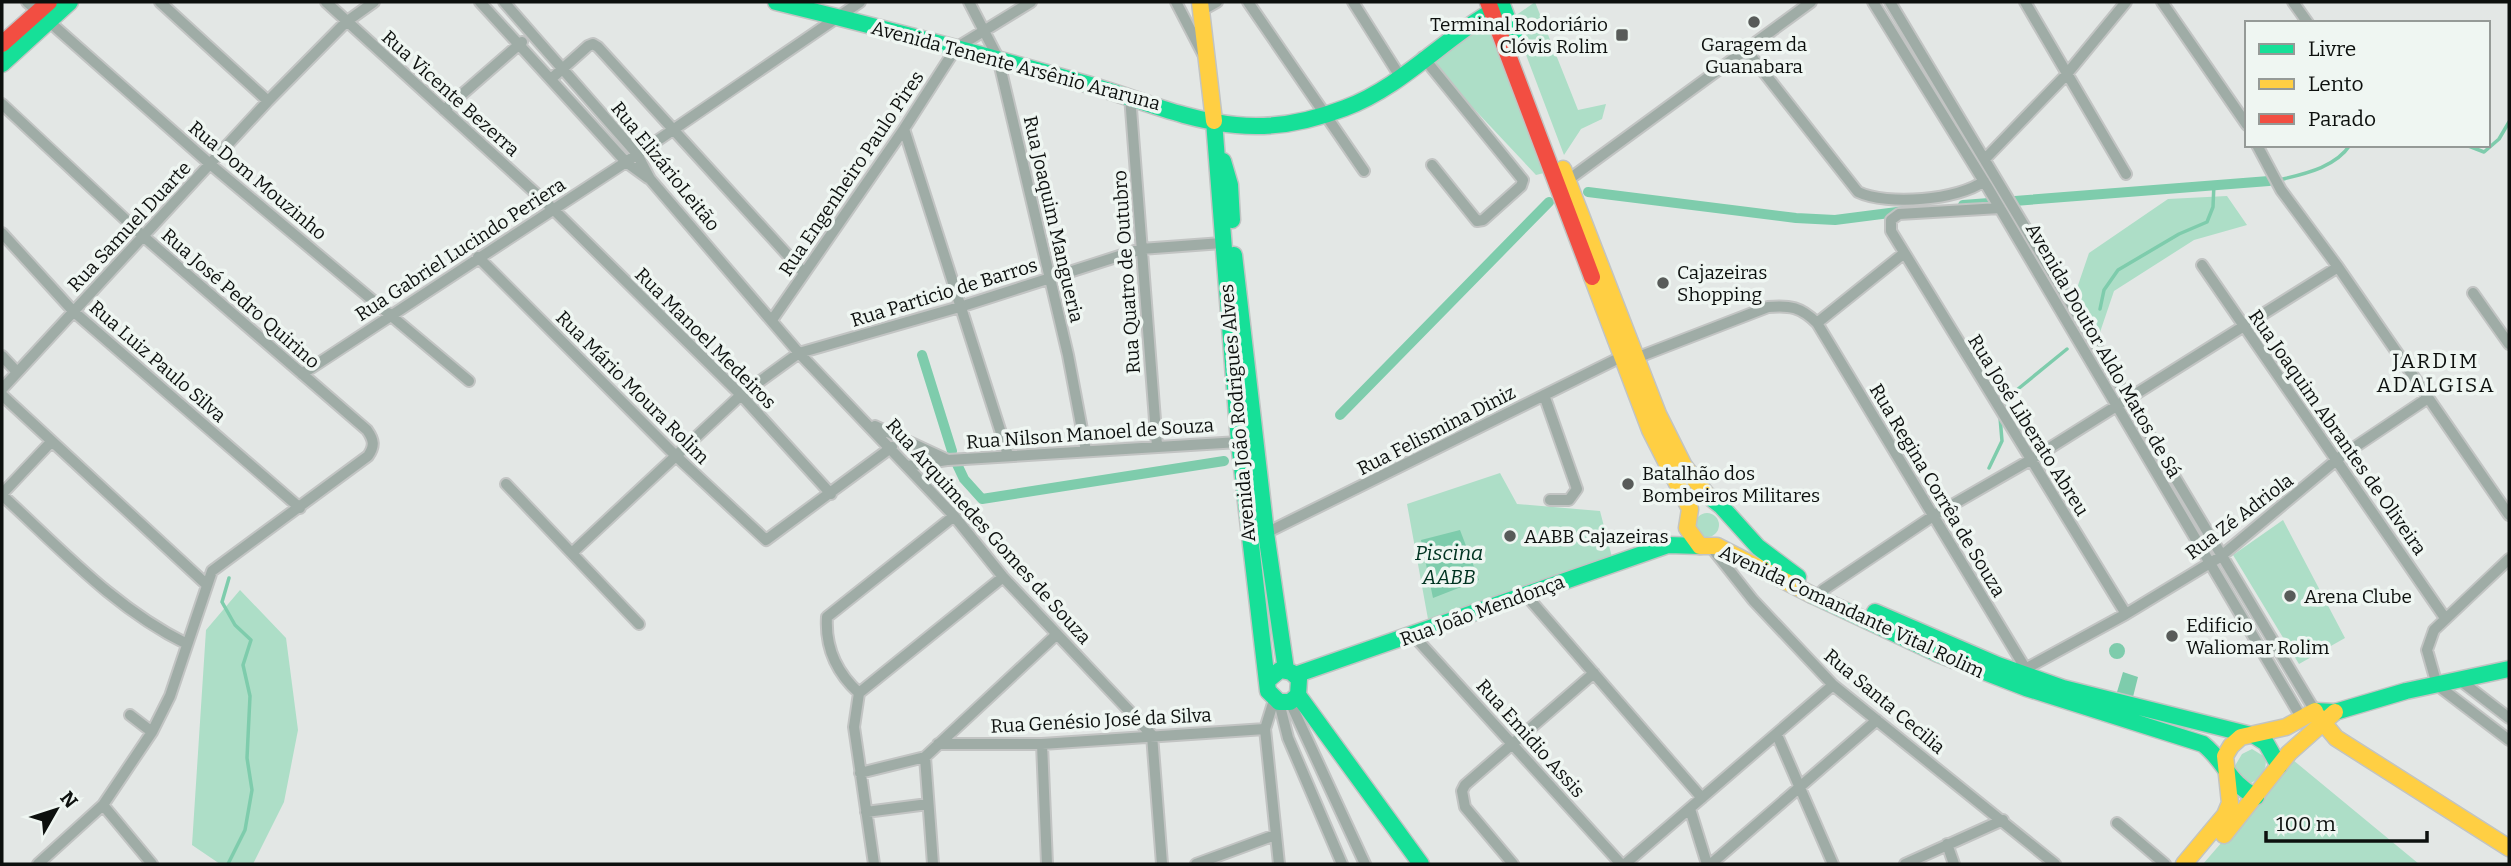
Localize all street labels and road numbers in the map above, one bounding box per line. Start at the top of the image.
street label: Avenida Tenente Arsênio Araruna [869,16,1163,115]
street label: Rua Vicente Bezerra [377,26,525,162]
street label: Rua Engenheiro Paulo Pires [774,66,929,280]
street label: Rua ElizárioLeitão [606,97,725,236]
street label: Rua Joaquim Mangueria [1019,113,1089,325]
street label: Rua Dom Mouzinho [184,116,331,245]
street label: Rua Samuel Duarte [63,156,196,296]
street label: Rua Quatro de Outubro [1108,169,1145,374]
street label: Rua Gabriel Lucindo Periera [351,173,570,326]
street label: Avenida Doutor Aldo Matos de Sá [2021,219,2186,482]
street label: Rua José Pedro Quirino [157,223,325,373]
street label: Rua Particio de Barros [848,253,1040,332]
street label: Rua Manoel Medeiros [630,263,781,414]
street label: Avenida João Rodrigues Alves [1215,283,1260,543]
street label: Rua Luiz Paulo Silva [85,296,231,427]
street label: Rua Joaquim Abrantes de Oliveira [2244,305,2432,560]
street label: Rua Mário Moura Rolim [551,306,714,469]
street label: Rua José Liberato Abreu [1963,330,2094,520]
street label: Rua Regina Corrêa de Souza [1865,379,2011,602]
street label: Rua Felismina Diniz [1353,381,1519,480]
street label: Rua Nilson Manoel de Souza [965,413,1215,454]
street label: Rua Arquimedes Gomes de Souza [881,414,1096,649]
street label: Rua Zé Adriola [2181,468,2298,564]
street label: Avenida Comandante Vital Rolim [1716,540,1988,683]
street label: Rua João Mendonça [1397,570,1568,651]
street label: Rua Santa Cecilia [1819,644,1950,759]
street label: Rua Emidio Assis [1471,674,1590,802]
street label: Rua Genésio José da Silva [990,703,1213,738]

